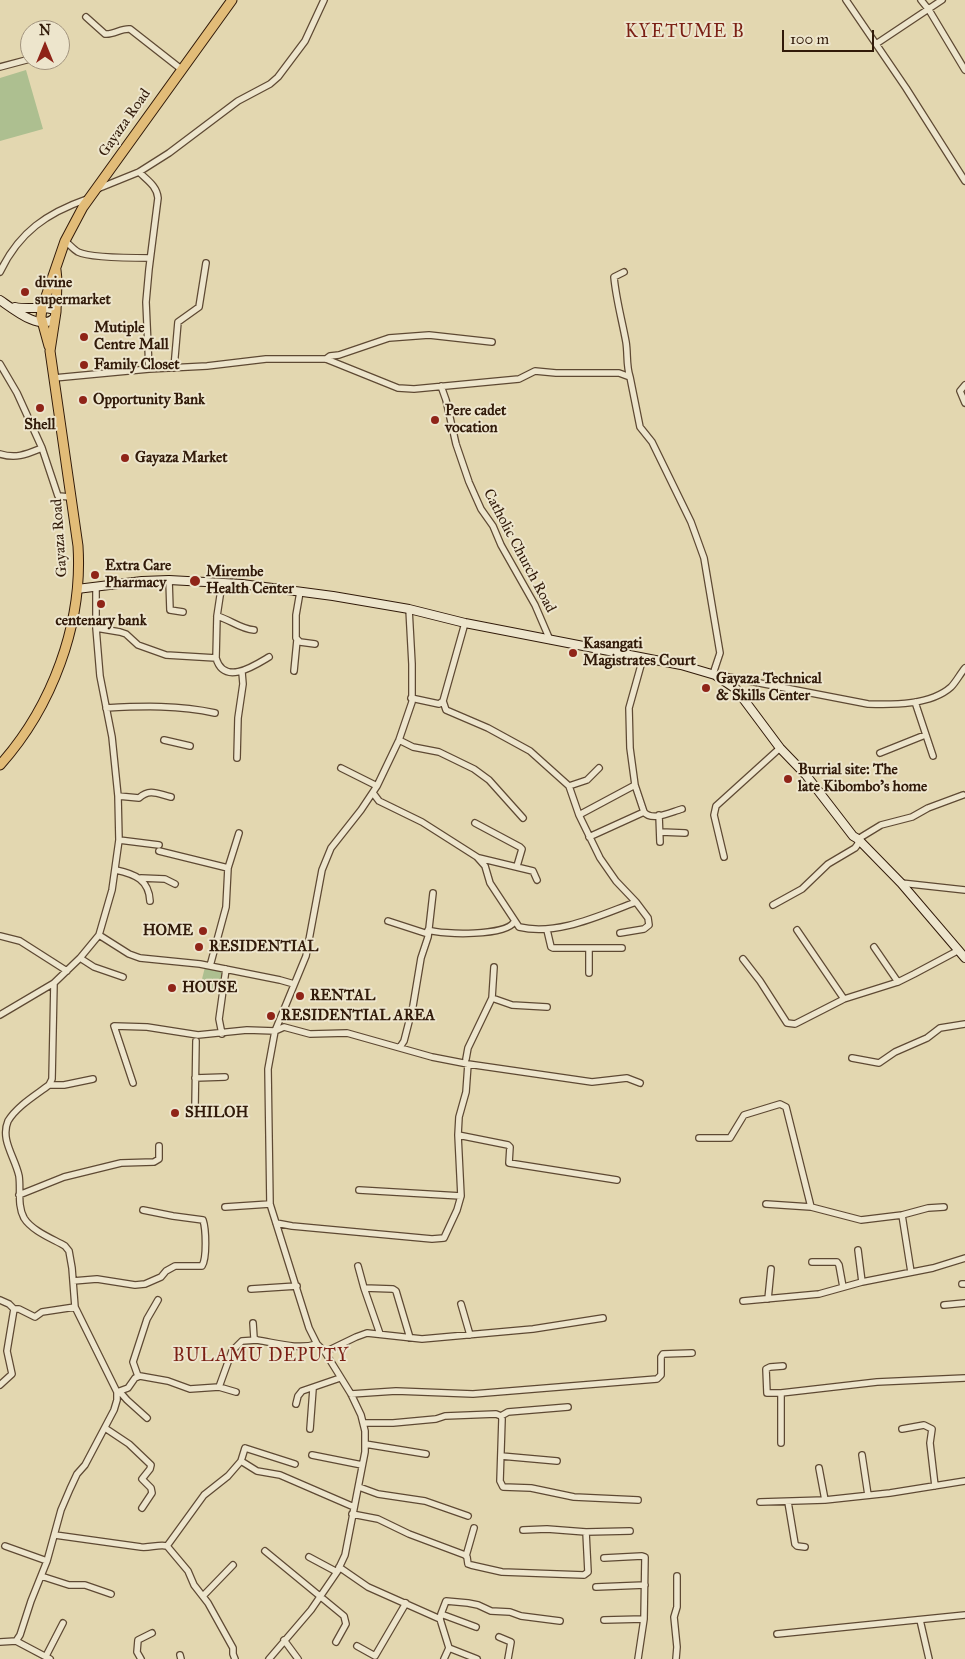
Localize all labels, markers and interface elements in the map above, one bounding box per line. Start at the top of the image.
north arrow [20,20,70,70]
scale bar [785,20,878,52]
text: N [39,22,51,39]
district label: KYETUME B [624,22,746,44]
text: 100 m [790,30,829,48]
street label: Gayaza Road [95,86,155,160]
place label: divine supermarket [35,274,111,309]
marker: divine supermarket [19,286,31,298]
place label: Mutiple Centre Mall [94,319,169,354]
marker: Mutiple Centre Mall [78,331,90,343]
place label: Family Closet [94,356,180,374]
marker: Family Closet [78,359,90,371]
place label: Opportunity Bank [93,391,205,409]
marker: Opportunity Bank [77,394,89,406]
marker: Shell [34,402,46,414]
place label: Pere cadet vocation [445,402,506,437]
marker: Pere cadet vocation [429,414,441,426]
place label: Shell [24,416,56,434]
place label: Gayaza Market [135,449,228,467]
marker: Gayaza Market [119,452,131,464]
street label: Catholic Church Road [479,486,559,616]
street label: Gayaza Road [48,498,72,578]
place label: Extra Care Pharmacy [105,557,171,592]
place label: Mirembe Health Center [206,563,294,598]
marker: Extra Care Pharmacy [89,569,101,581]
marker: Mirembe Health Center [188,574,202,588]
marker: centenary bank [95,598,107,610]
place label: centenary bank [55,612,147,630]
place label: Kasangati Magistrates Court [583,635,696,670]
marker: Kasangati Magistrates Court [567,647,579,659]
place label: Gayaza Technical & Skills Center [716,670,822,705]
marker: Gayaza Technical & Skills Center [700,682,712,694]
place label: Burrial site: The late Kibombo's home [798,761,927,796]
marker: Burrial site: The late Kibombo's home [782,773,794,785]
place label: HOME [143,922,193,940]
marker: HOME [197,925,209,937]
place label: RESIDENTIAL [209,938,318,956]
marker: RESIDENTIAL [193,941,205,953]
place label: HOUSE [182,979,237,997]
marker: HOUSE [166,982,178,994]
place label: RENTAL [310,987,375,1005]
marker: RENTAL [294,990,306,1002]
place label: RESIDENTIAL AREA [281,1007,435,1025]
marker: RESIDENTIAL AREA [265,1010,277,1022]
place label: SHILOH [185,1104,248,1122]
marker: SHILOH [169,1107,181,1119]
district label: BULAMU DEPUTY [171,1346,351,1368]

